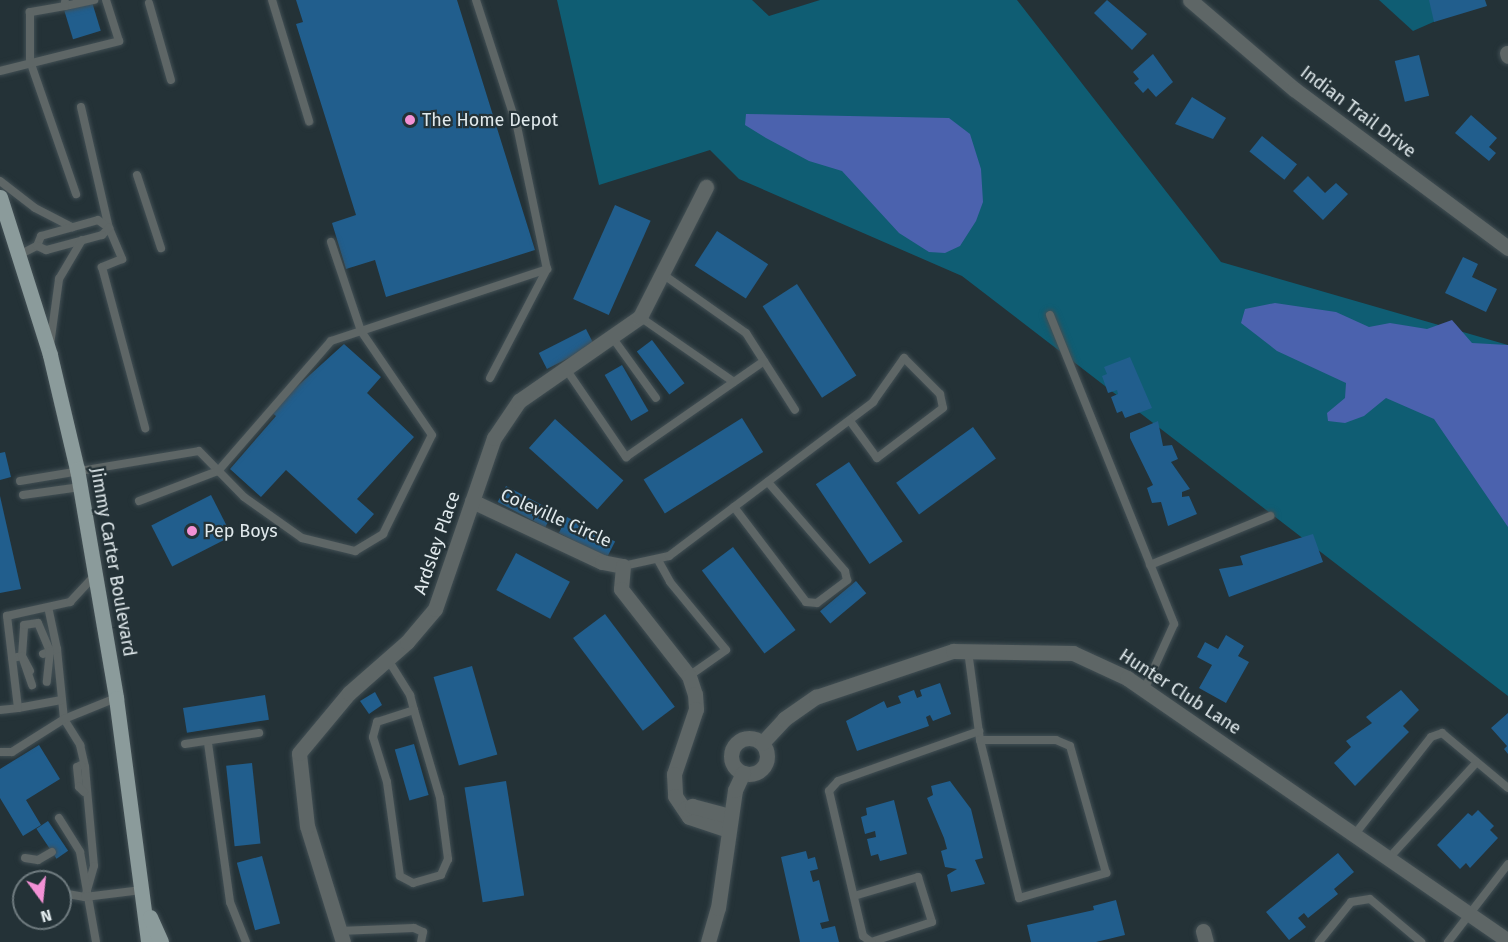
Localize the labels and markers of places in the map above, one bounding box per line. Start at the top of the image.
place label: The Home Depot [422,109,558,131]
marker: The Home Depot [403,113,417,127]
place label: Pep Boys [204,520,278,542]
marker: Pep Boys [185,524,199,538]

